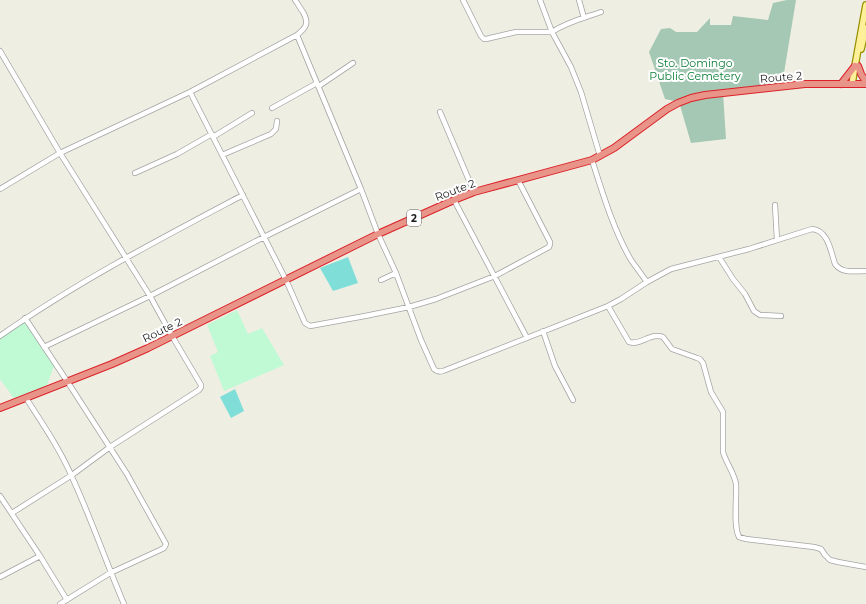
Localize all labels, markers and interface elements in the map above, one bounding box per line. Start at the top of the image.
park label: Sto. Domingo Public Cemetery [649,56,741,83]
street label: Route 2 [759,68,803,86]
street label: Route 2 [433,176,477,204]
road number: 2 [407,210,421,226]
street label: Route 2 [140,314,184,346]

